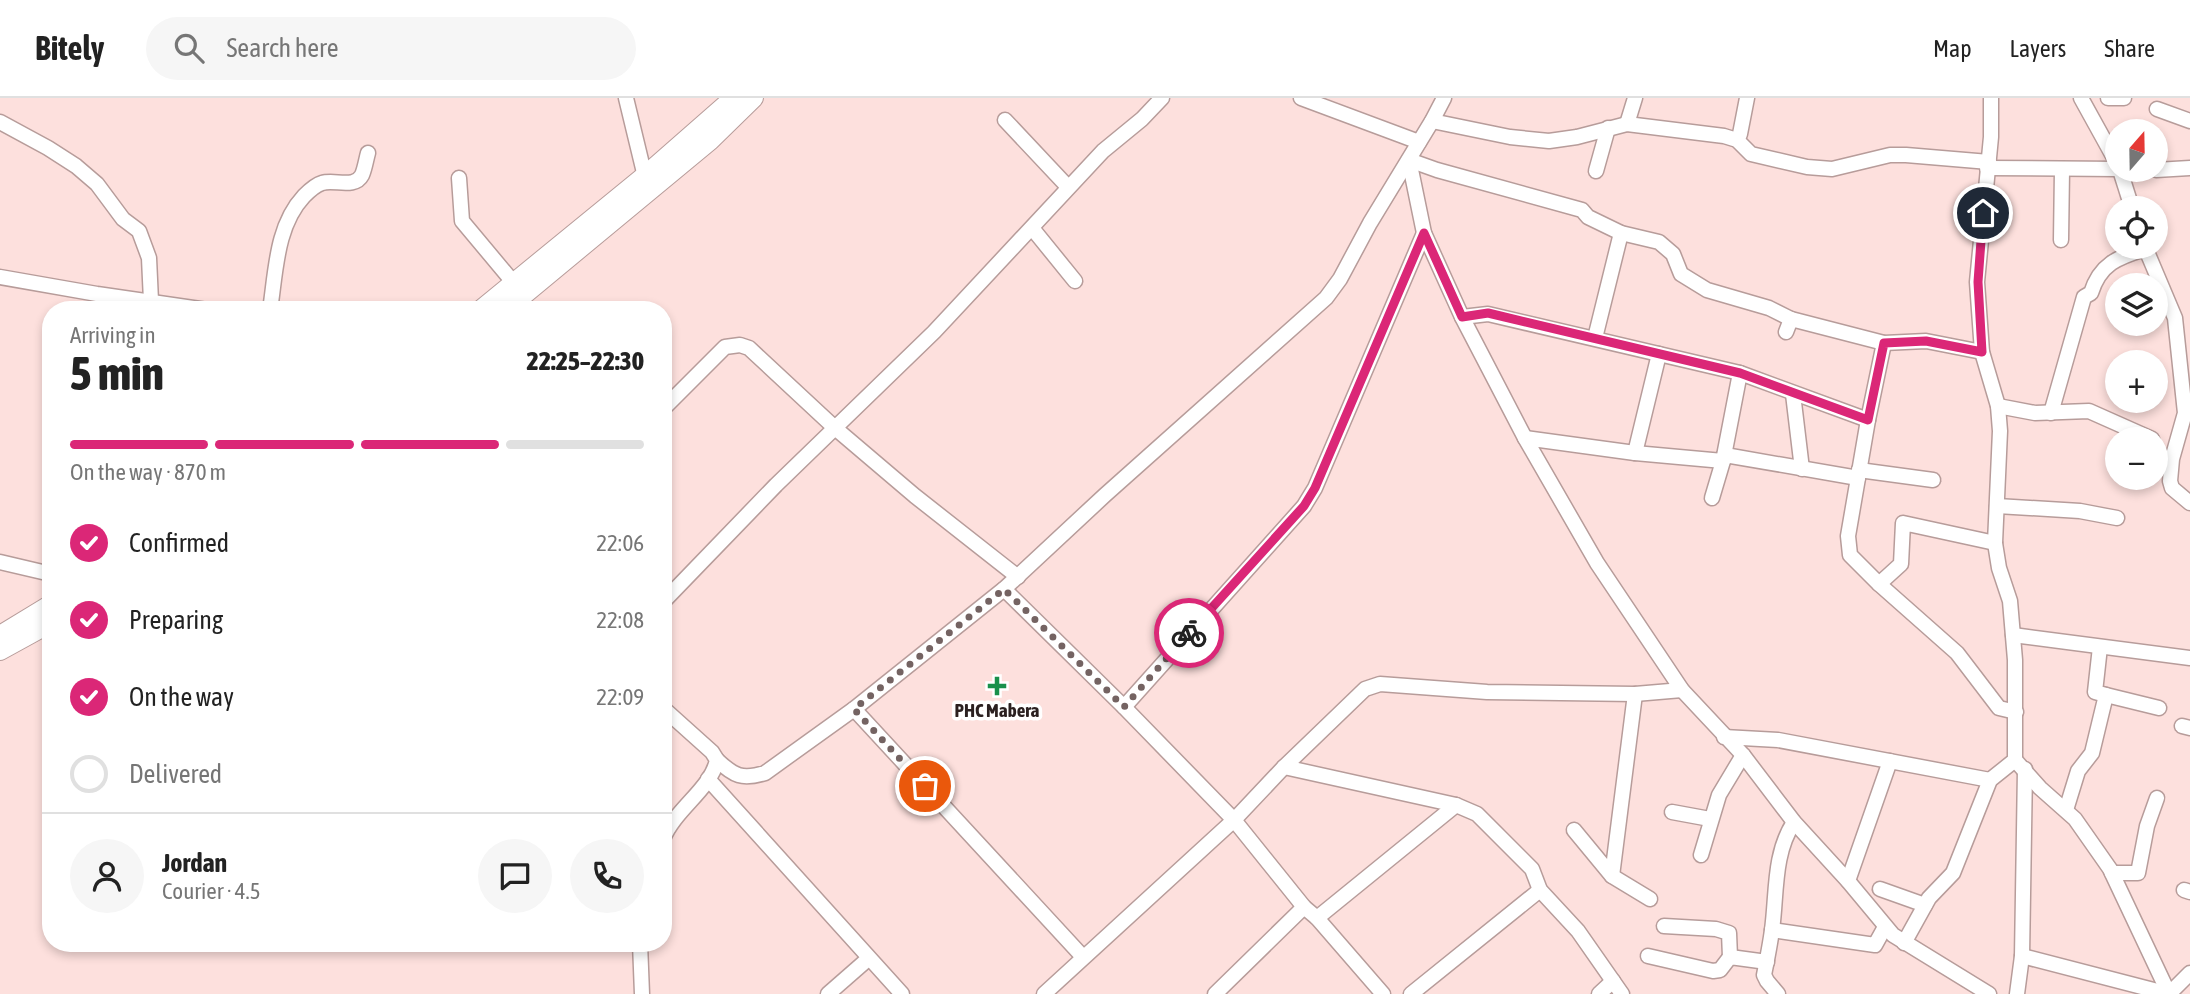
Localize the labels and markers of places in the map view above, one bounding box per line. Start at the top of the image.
pin [1953,183,2013,243]
marker: PHC Mabera [987,676,1007,696]
place label: PHC Mabera [955,699,1040,721]
pin [895,756,955,816]

